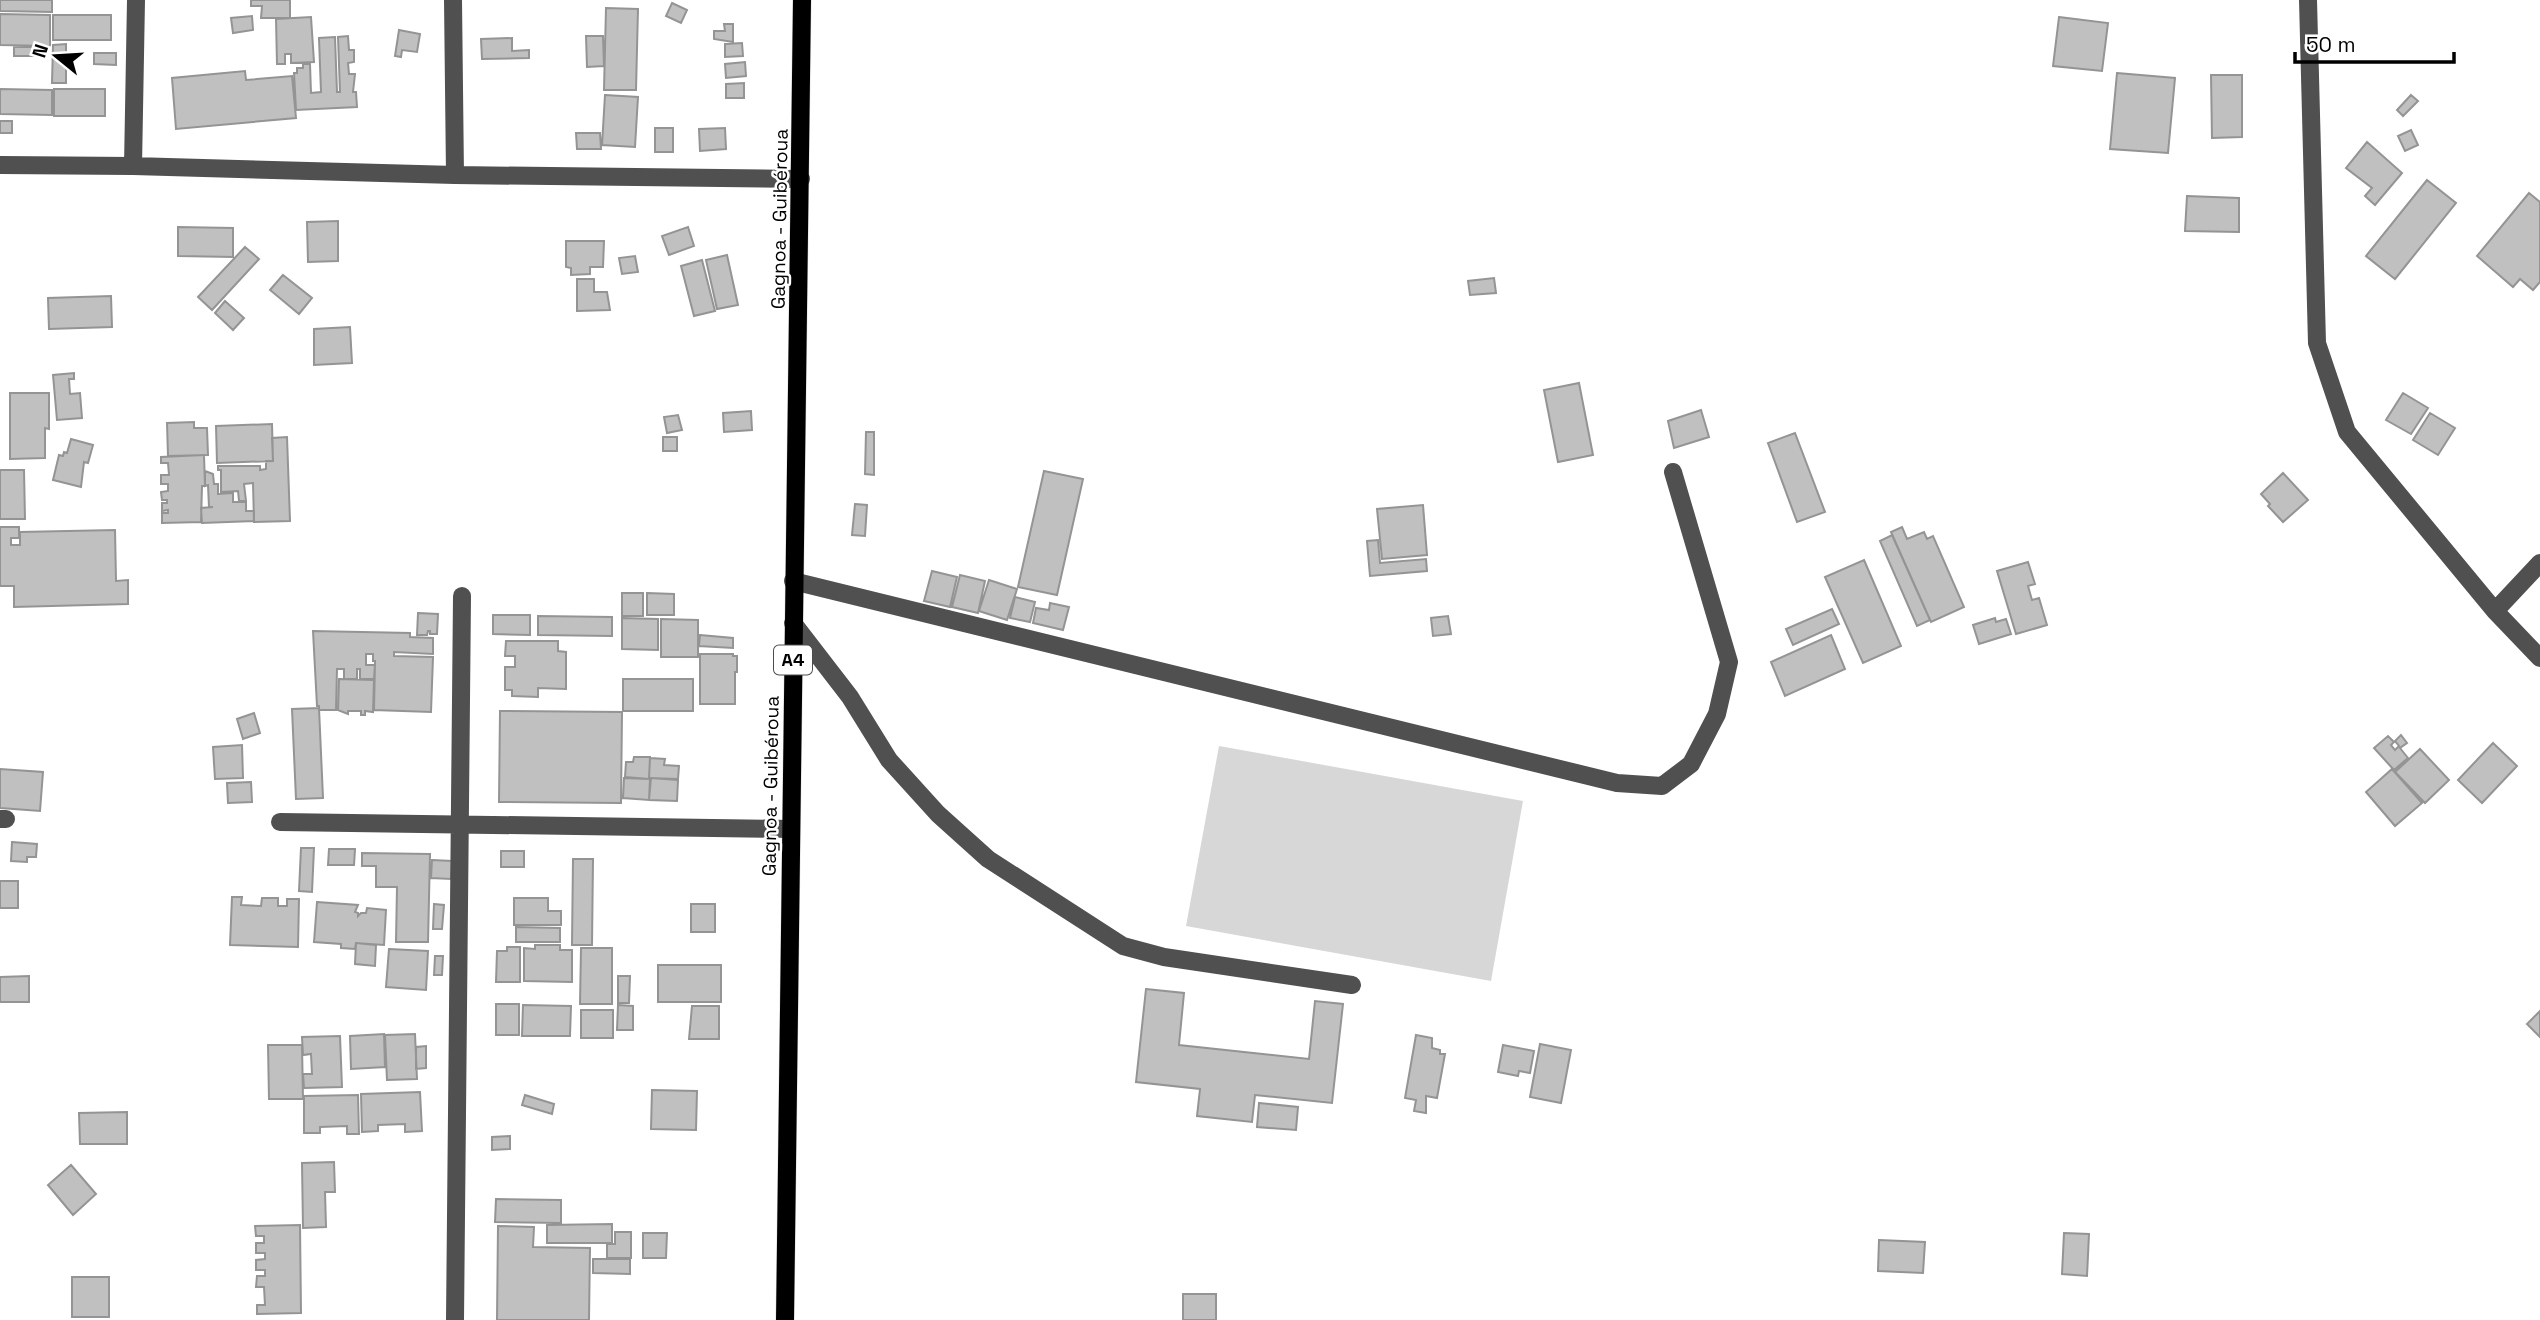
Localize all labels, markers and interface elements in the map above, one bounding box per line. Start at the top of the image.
north arrow [21,21,91,91]
scale bar [2295,21,2454,65]
text: 50 m [2306,31,2356,58]
text: N [26,41,54,61]
street label: Gagnoa - Guibéroua [765,129,794,309]
road number: A4 [774,646,812,674]
street label: Gagnoa - Guibéroua [756,696,785,876]

